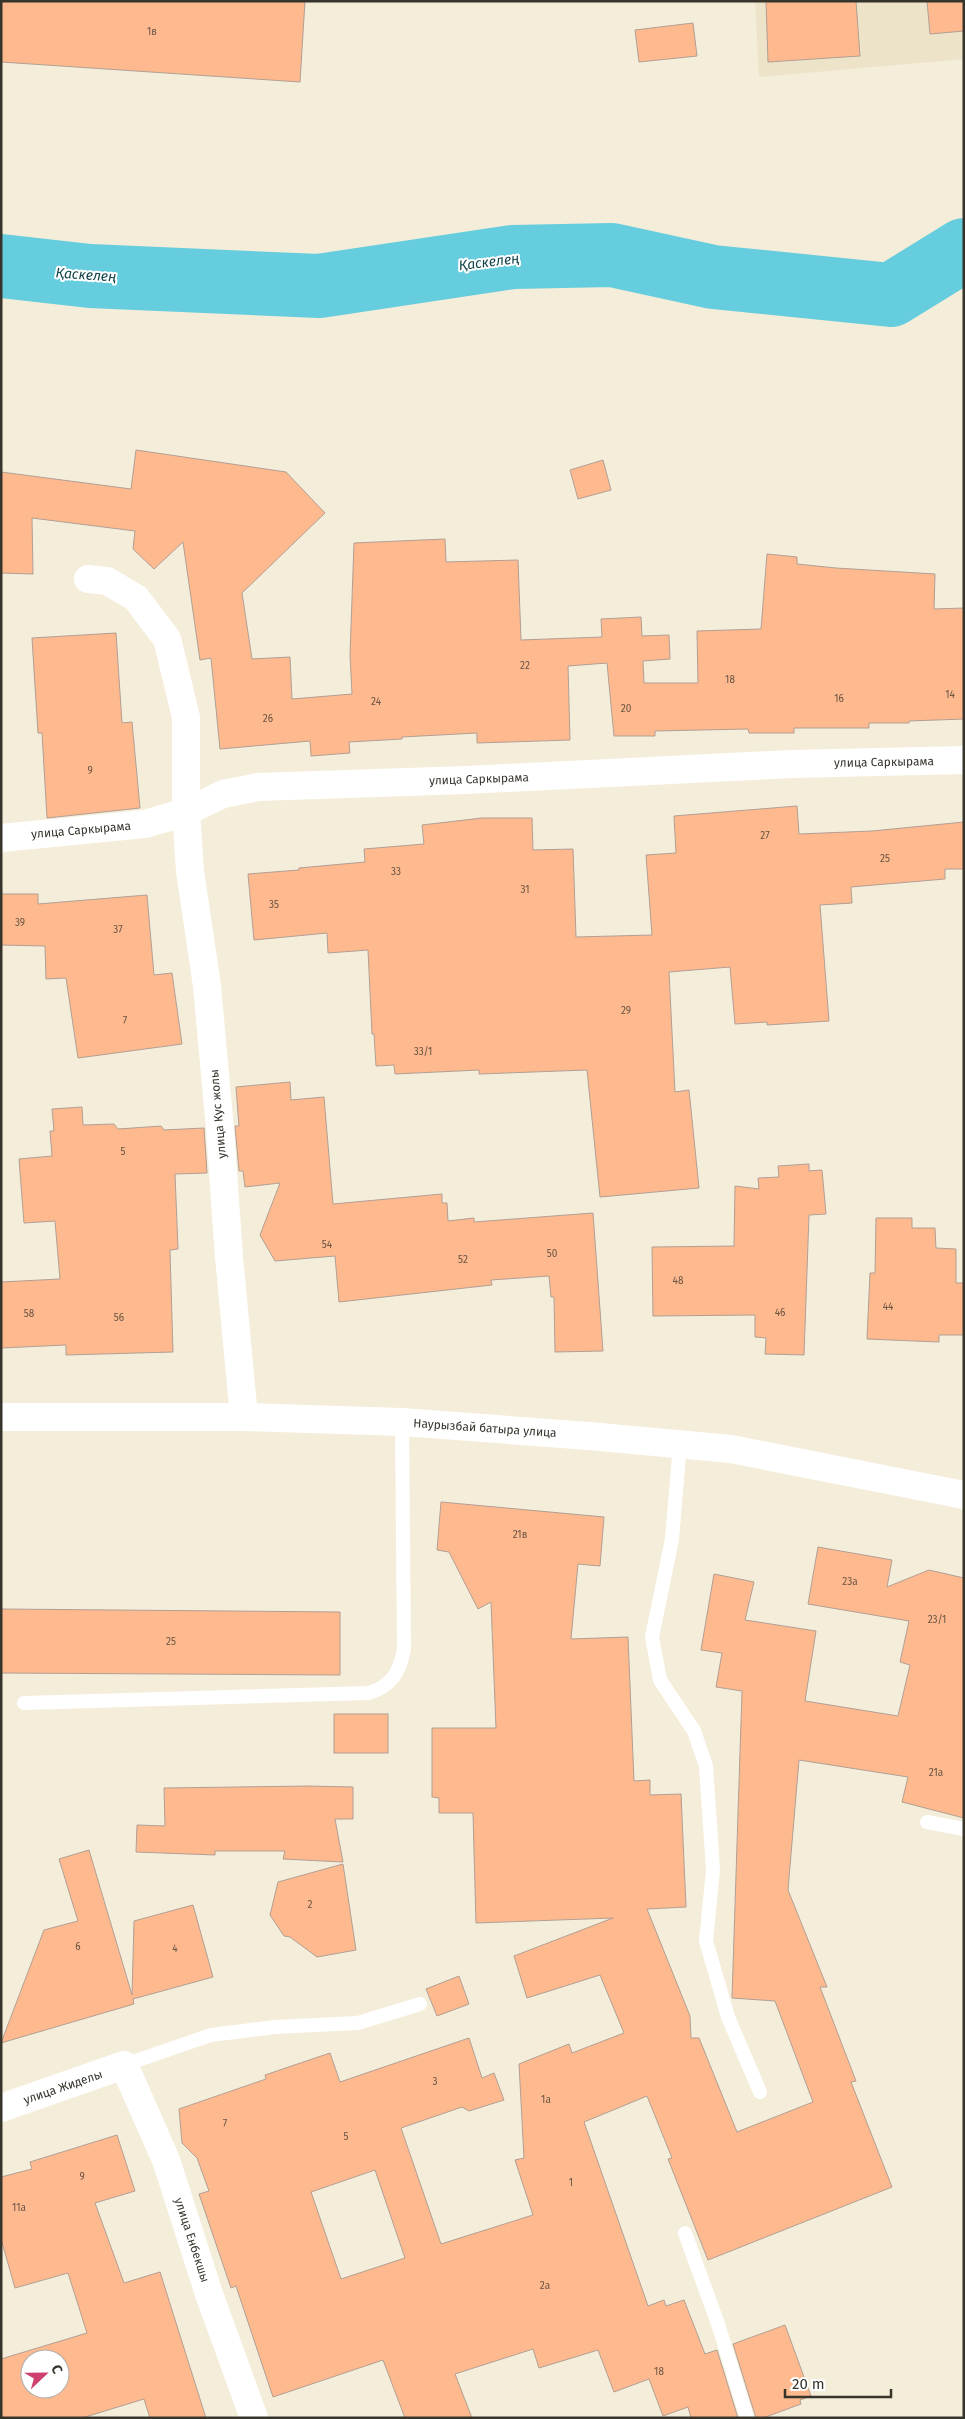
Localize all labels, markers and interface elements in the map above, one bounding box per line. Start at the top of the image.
house number: 1в [147,26,157,38]
water label: Қаскелең [458,250,520,274]
water label: Қаскелең [55,264,117,286]
house number: 22 [520,660,530,672]
house number: 18 [725,674,735,686]
house number: 14 [945,689,956,701]
house number: 16 [834,693,844,705]
house number: 24 [371,696,382,708]
house number: 20 [621,703,632,715]
house number: 26 [263,713,273,725]
street label: улица Саркырама [834,754,934,770]
house number: 9 [87,765,93,777]
street label: улица Саркырама [429,770,529,788]
street label: улица Саркырама [31,819,131,841]
house number: 27 [760,830,770,842]
house number: 25 [880,853,890,865]
house number: 33 [391,866,401,878]
house number: 31 [520,884,530,896]
house number: 35 [269,899,279,911]
house number: 39 [15,917,25,929]
house number: 37 [113,924,123,936]
house number: 29 [621,1005,631,1017]
house number: 7 [123,1015,128,1027]
house number: 33/1 [414,1046,432,1058]
street label: улица Кус жолы [207,1069,229,1159]
house number: 5 [120,1146,126,1158]
house number: 54 [322,1239,333,1251]
house number: 50 [547,1248,558,1260]
house number: 52 [458,1254,468,1266]
house number: 48 [673,1275,684,1287]
house number: 44 [883,1301,894,1313]
house number: 46 [775,1307,785,1319]
house number: 58 [24,1308,35,1320]
house number: 56 [114,1312,124,1324]
street label: Наурызбай батыра улица [413,1416,557,1440]
house number: 21в [513,1529,528,1541]
house number: 23а [842,1576,858,1588]
house number: 23/1 [928,1614,946,1626]
house number: 25 [166,1636,176,1648]
house number: 21а [929,1767,943,1779]
house number: 2 [308,1899,313,1911]
house number: 6 [75,1941,81,1953]
house number: 4 [172,1943,178,1955]
street label: улица Жиделы [22,2067,104,2107]
house number: 3 [433,2076,438,2088]
house number: 1а [541,2094,551,2106]
house number: 7 [223,2118,228,2130]
house number: 5 [343,2131,349,2143]
house number: 9 [79,2171,85,2183]
house number: 1 [569,2177,573,2189]
street label: улица Енбекшы [172,2196,212,2284]
house number: 11а [12,2202,26,2214]
house number: 2а [540,2280,550,2292]
north arrow [20,2349,70,2399]
text: С [47,2362,66,2376]
house number: 18 [654,2366,664,2378]
scale bar [785,2366,891,2398]
text: 20 m [792,2375,825,2393]

